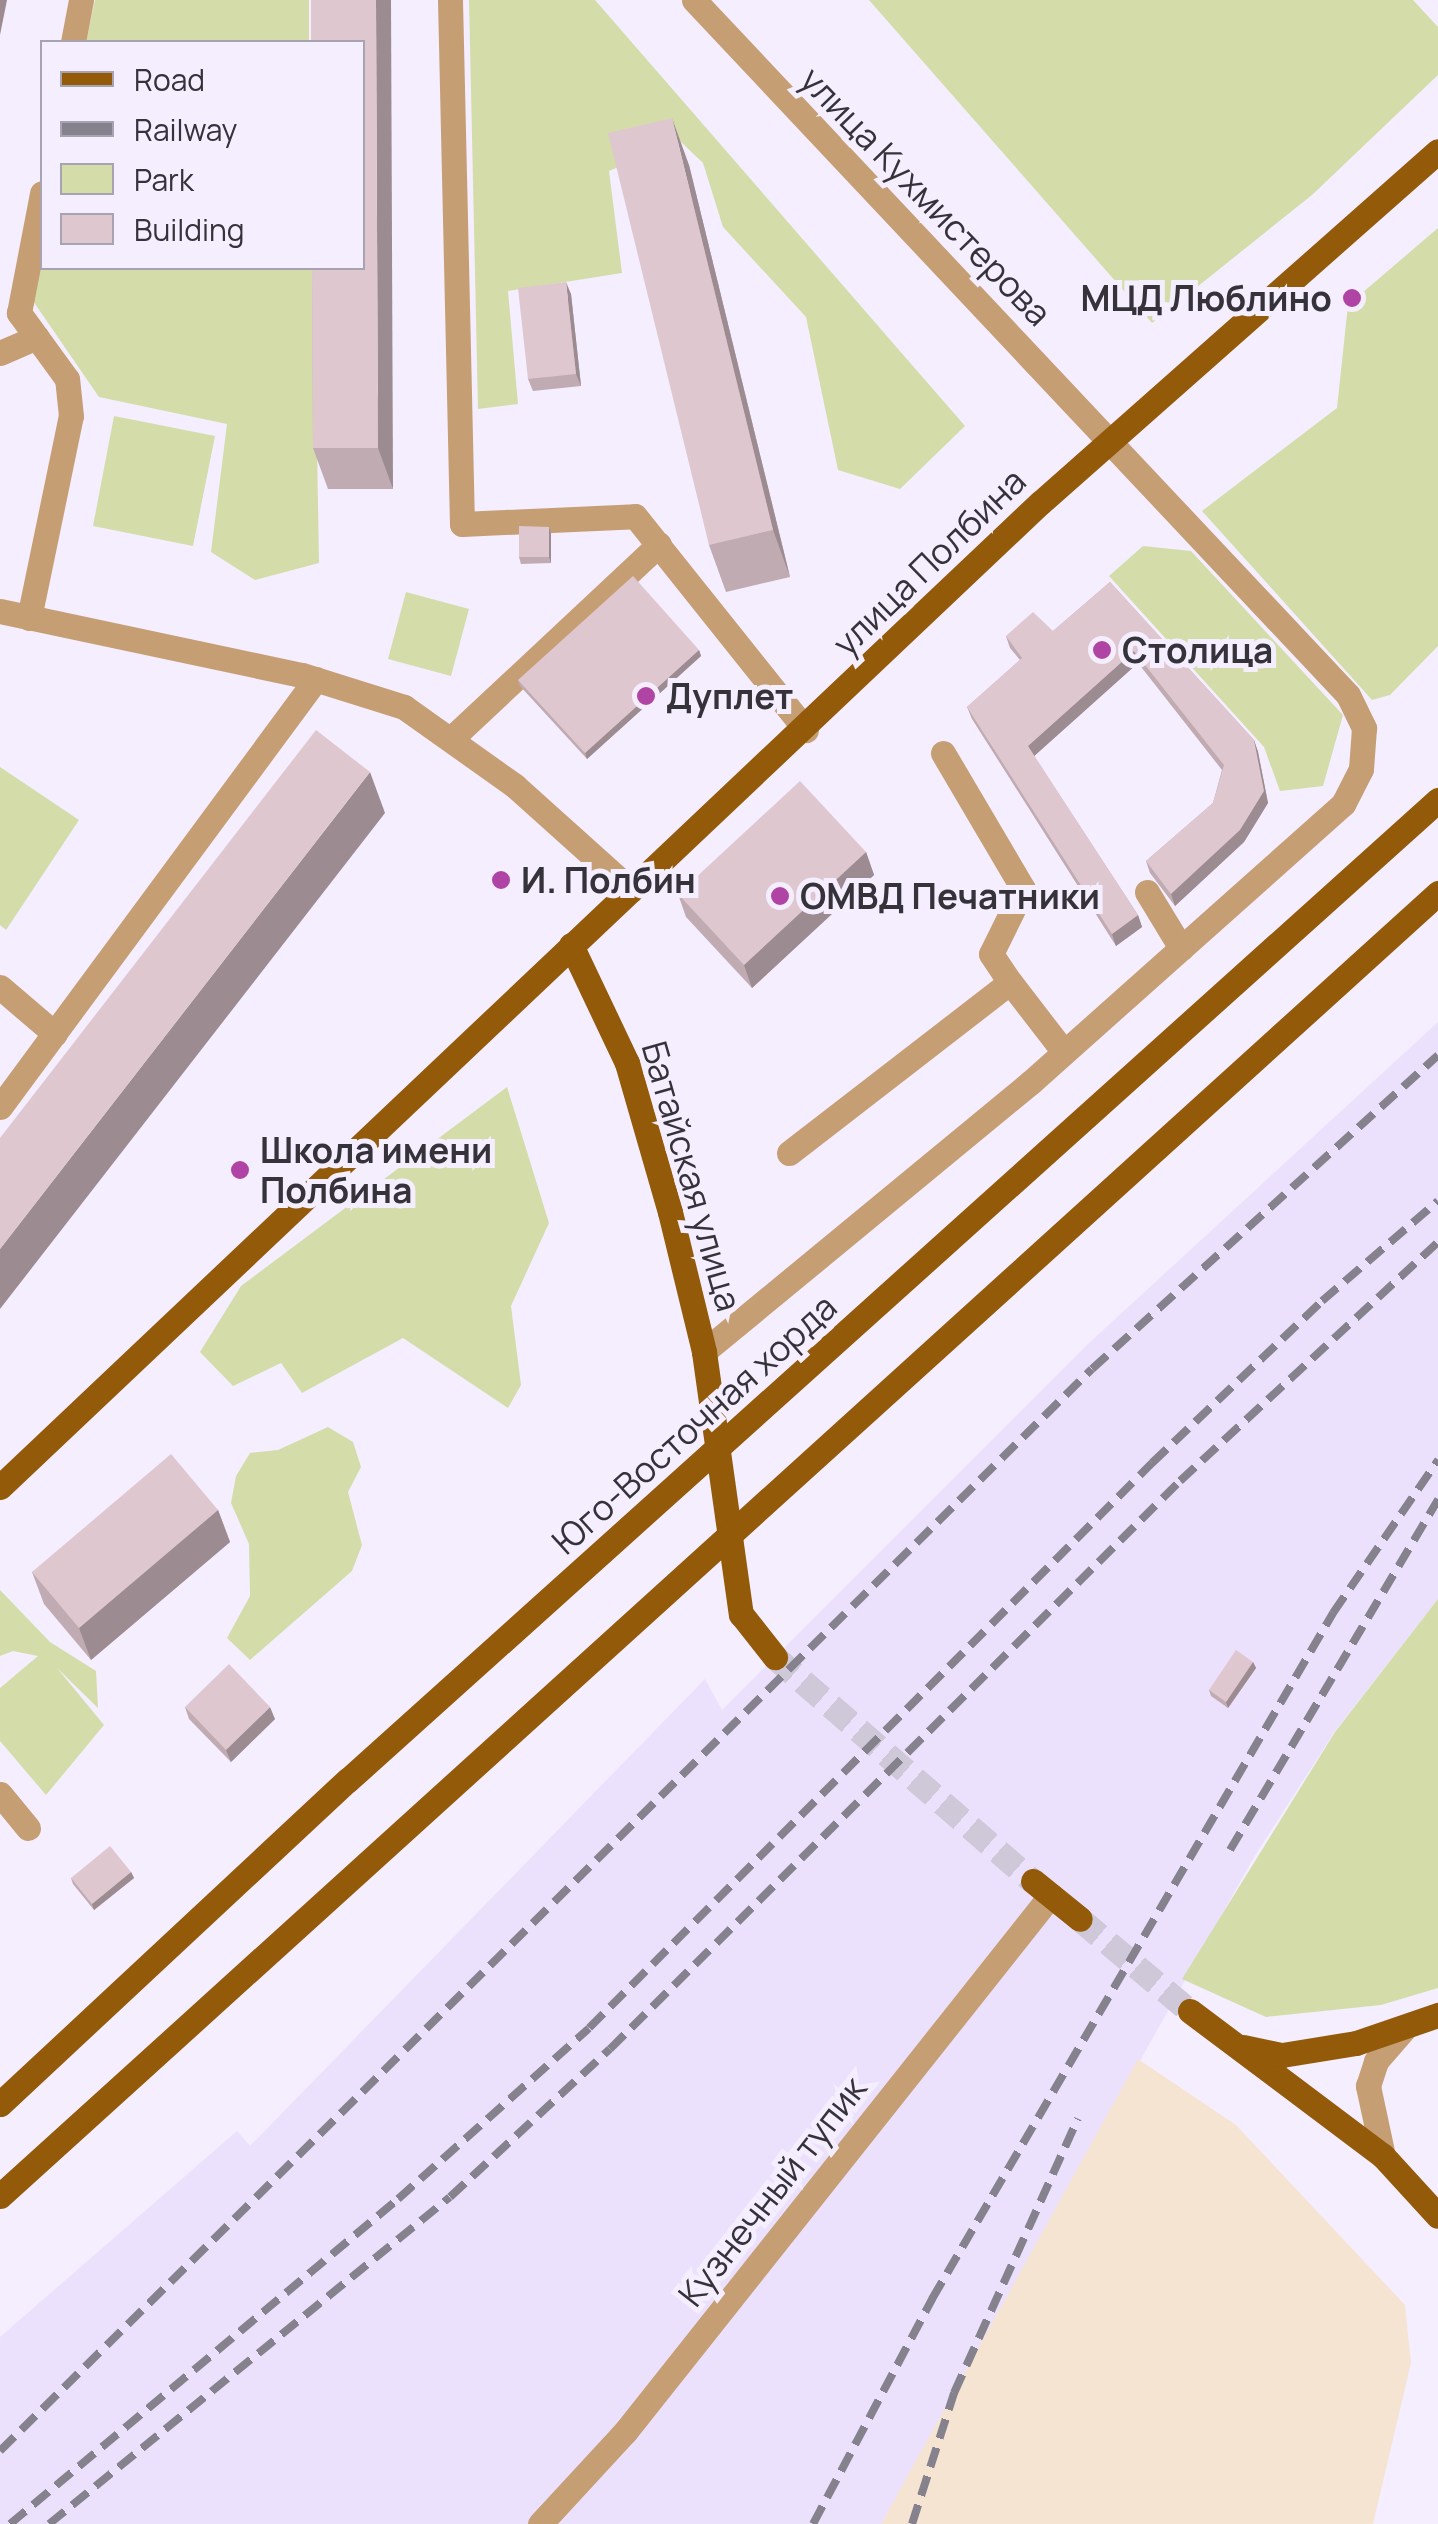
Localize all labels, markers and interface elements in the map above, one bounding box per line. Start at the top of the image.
legend [40,40,365,270]
street label: улица Кухмистерова [792,58,1060,334]
text: Road [134,59,205,100]
text: Railway [134,109,237,150]
text: Park [134,159,194,200]
text: Building [134,209,245,250]
place label: МЦД Люблино [1081,277,1332,319]
marker: МЦД Люблино [1341,287,1363,309]
street label: улица Полбина [824,460,1034,664]
place label: Столица [1122,629,1273,671]
marker: Столица [1091,639,1113,661]
place label: Дуплет [666,675,793,717]
marker: Дуплет [635,685,657,707]
place label: И. Полбин [521,859,696,901]
marker: И. Полбин [490,869,512,891]
place label: ОМВД Печатники [800,875,1100,917]
marker: ОМВД Печатники [769,885,791,907]
street label: Батайская улица [633,1036,751,1316]
place label: Школа имени Полбина [260,1129,492,1211]
marker: Школа имени Полбина [229,1159,251,1181]
street label: Юго-Восточная хорда [543,1285,845,1563]
street label: Кузнечный тупик [669,2068,875,2314]

